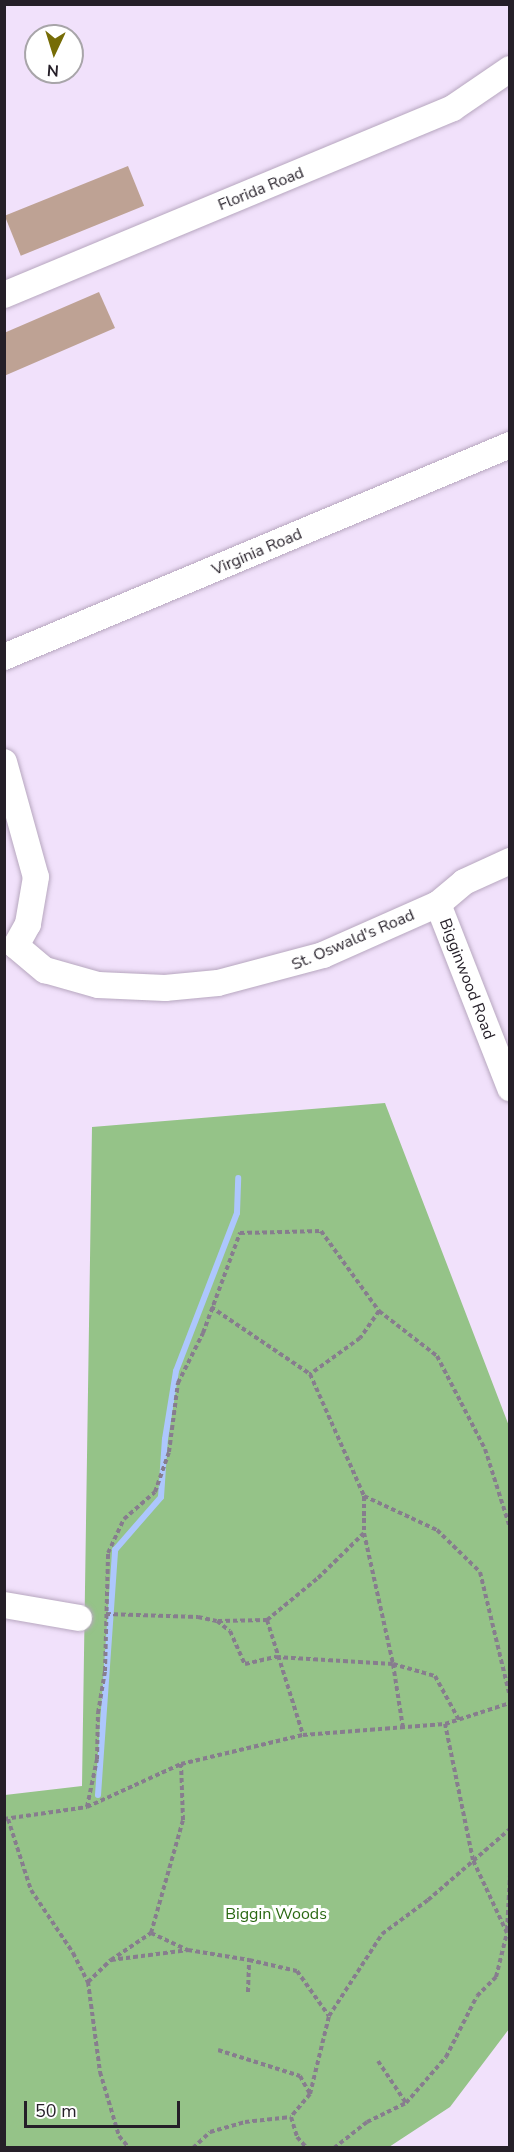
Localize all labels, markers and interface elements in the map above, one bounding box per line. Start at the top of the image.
north arrow [24,24,84,84]
text: N [46,59,60,81]
street label: Florida Road [215,163,307,215]
street label: Virginia Road [209,524,305,580]
street label: St. Oswald's Road [289,905,417,975]
street label: Bigginwood Road [435,916,499,1042]
park label: Biggin Woods [225,1904,327,1924]
scale bar [27,2089,183,2127]
text: 50 m [35,2099,77,2123]

